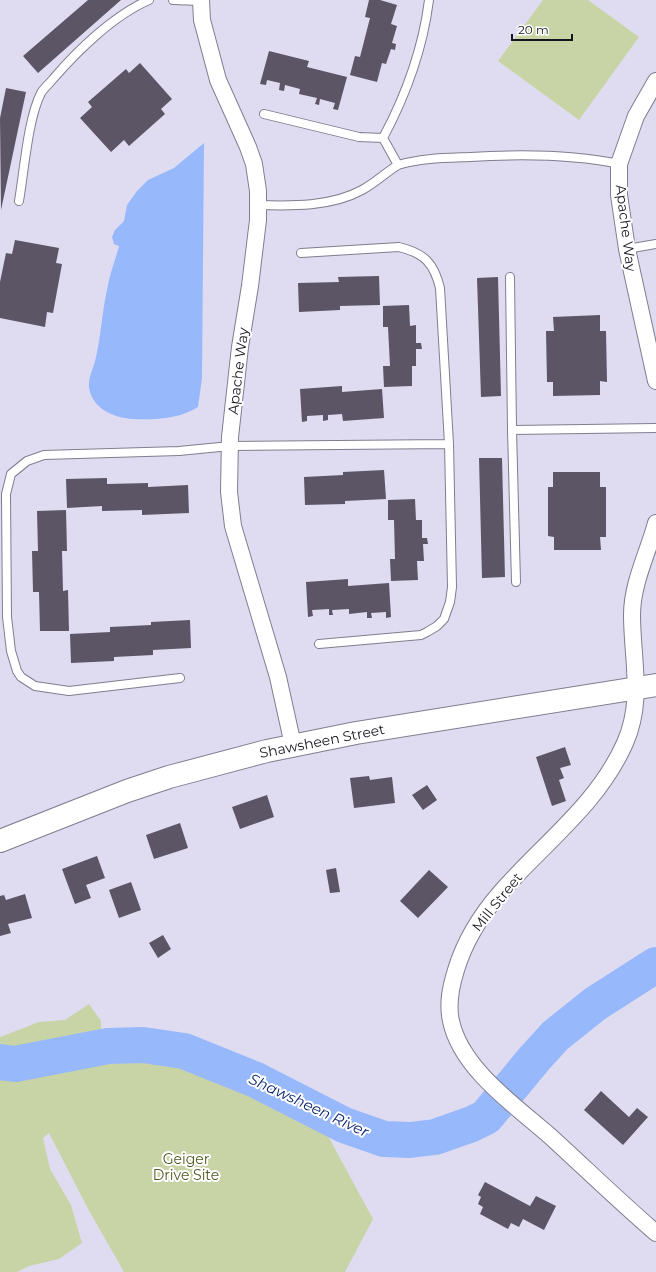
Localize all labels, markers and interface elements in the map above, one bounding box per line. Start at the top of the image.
scale bar [512,16,572,42]
text: 20 m [518,22,549,37]
street label: Apache Way [612,183,640,273]
street label: Apache Way [224,326,252,416]
street label: Shawsheen Street [258,720,386,762]
street label: Mill Street [468,869,526,935]
water label: Shawsheen River [246,1069,373,1142]
park label: Geiger Drive Site [153,1150,219,1184]

